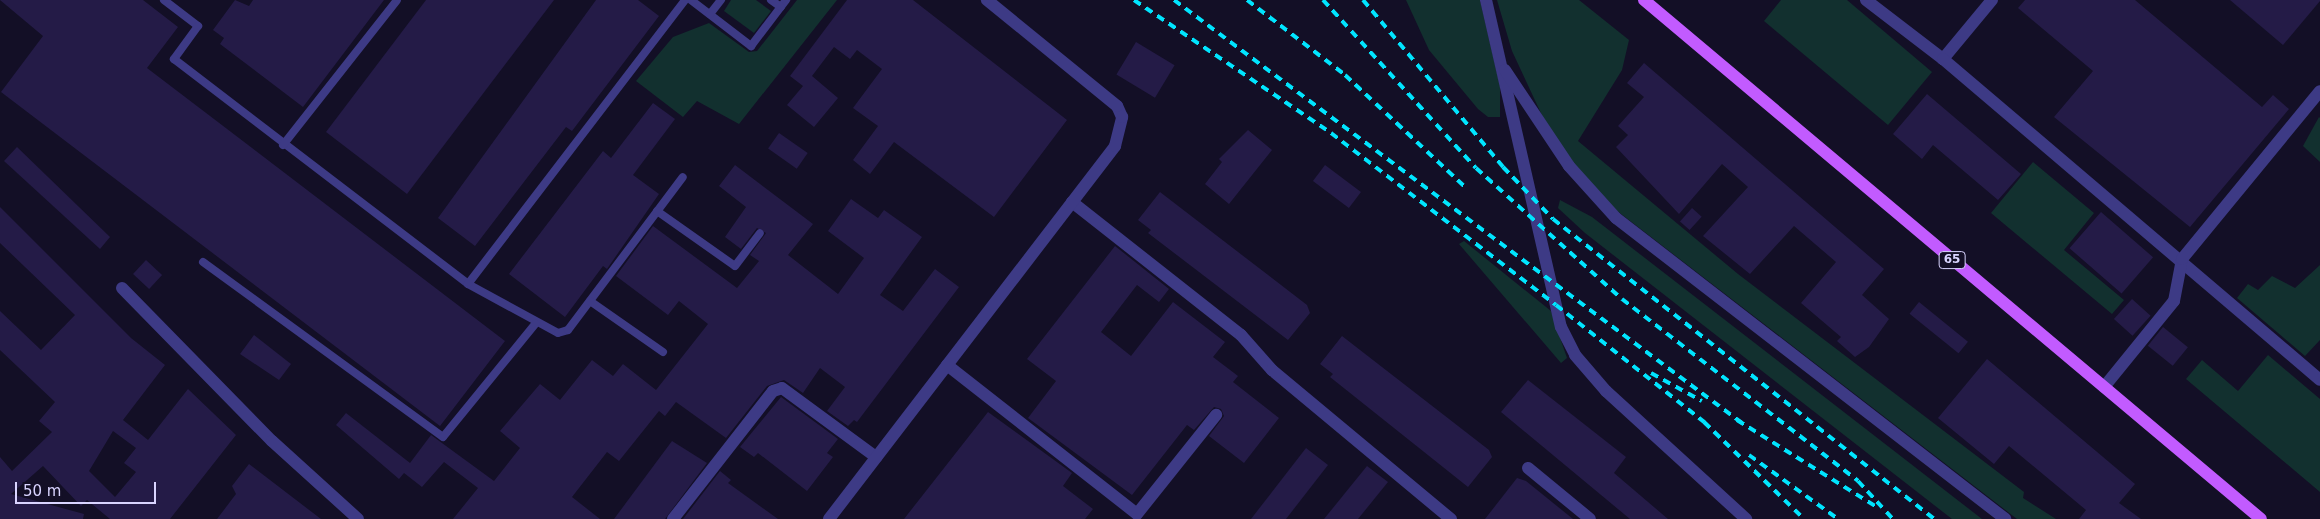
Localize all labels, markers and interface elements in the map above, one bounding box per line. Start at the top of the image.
road number: 65 [1938,250,1966,270]
scale bar [18,472,159,504]
text: 50 m [23,482,61,500]

